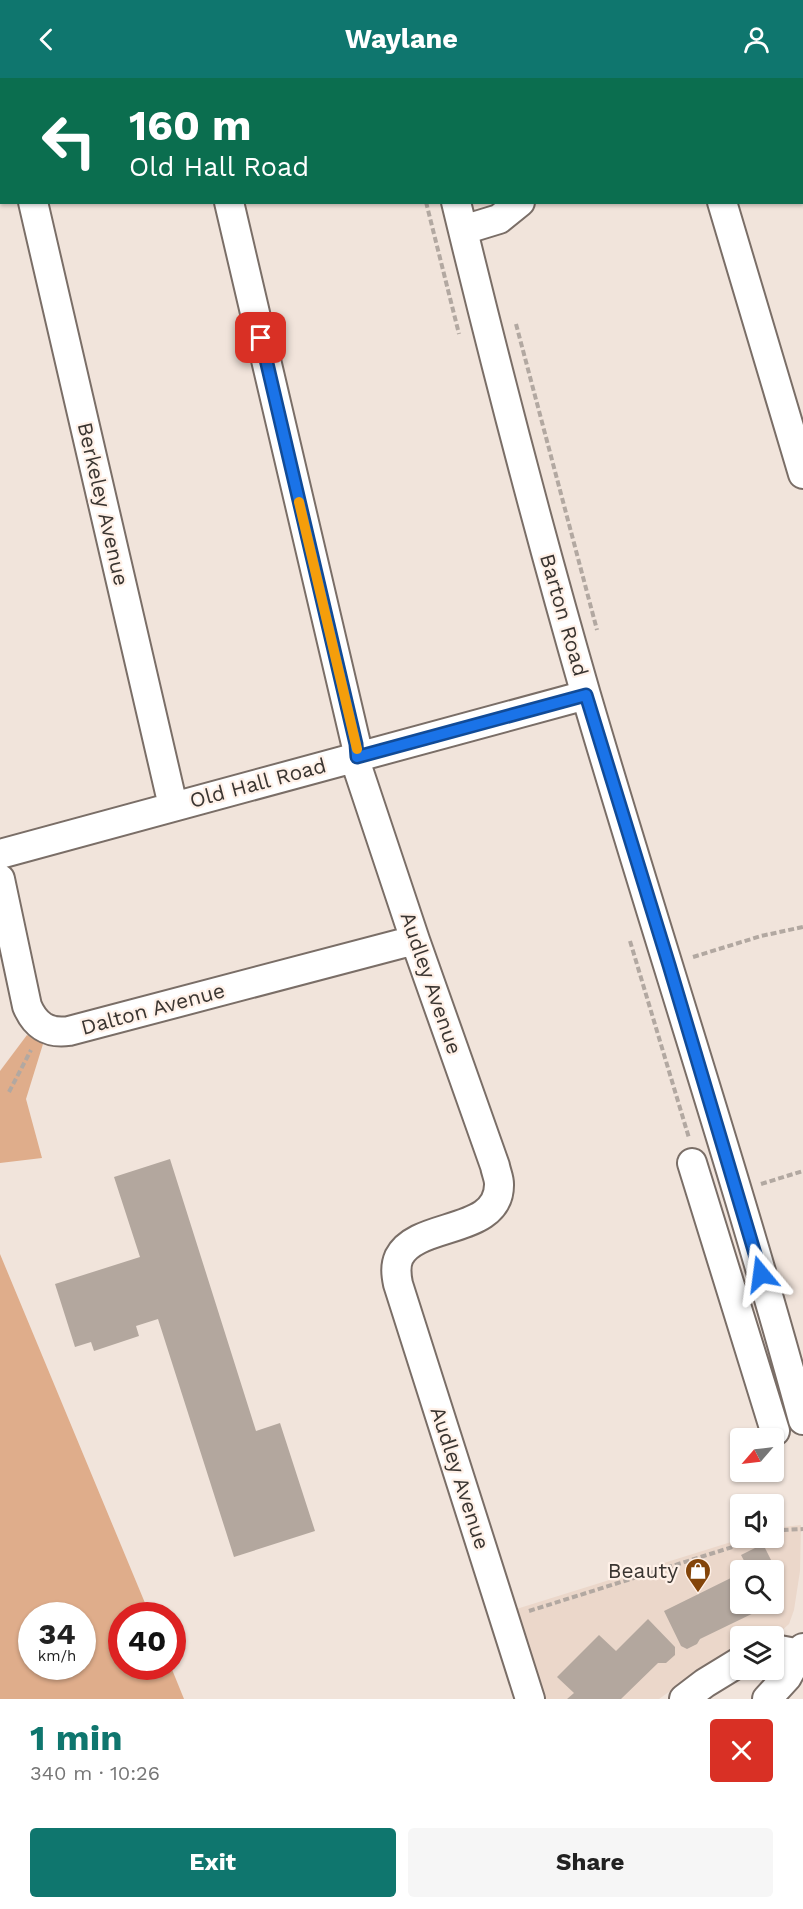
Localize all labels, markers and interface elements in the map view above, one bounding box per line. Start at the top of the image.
icon: back [30,23,63,56]
text: Waylane [345,23,458,55]
icon: person [740,23,773,56]
text: 160 m [129,101,252,150]
icon: left [30,102,108,180]
text: Old Hall Road [129,151,309,183]
pin [235,312,286,363]
icon: arrive [244,321,277,354]
street label: Berkeley Avenue [73,420,134,588]
street label: Barton Road [535,551,594,679]
street label: Old Hall Road [187,752,329,813]
street label: Audley Avenue [395,908,468,1057]
street label: Dalton Avenue [78,977,228,1040]
position arrow [729,1242,793,1306]
street label: Audley Avenue [426,1403,495,1552]
north arrow [730,1428,784,1482]
map controls [730,1428,784,1680]
button: sound [730,1494,784,1548]
shop icon: Beauty [683,1556,713,1594]
place label: Beauty [608,1558,678,1583]
button: search [730,1560,784,1614]
speed limit sign: 40 [108,1602,186,1680]
text: 34 [38,1616,76,1651]
button: layers [730,1626,784,1680]
text: km/h [38,1647,76,1665]
text: 1 min [30,1717,122,1759]
button: close [710,1719,773,1782]
text: 340 m · 10:26 [30,1761,160,1785]
button: Exit [30,1828,396,1897]
button: Share [408,1828,773,1897]

